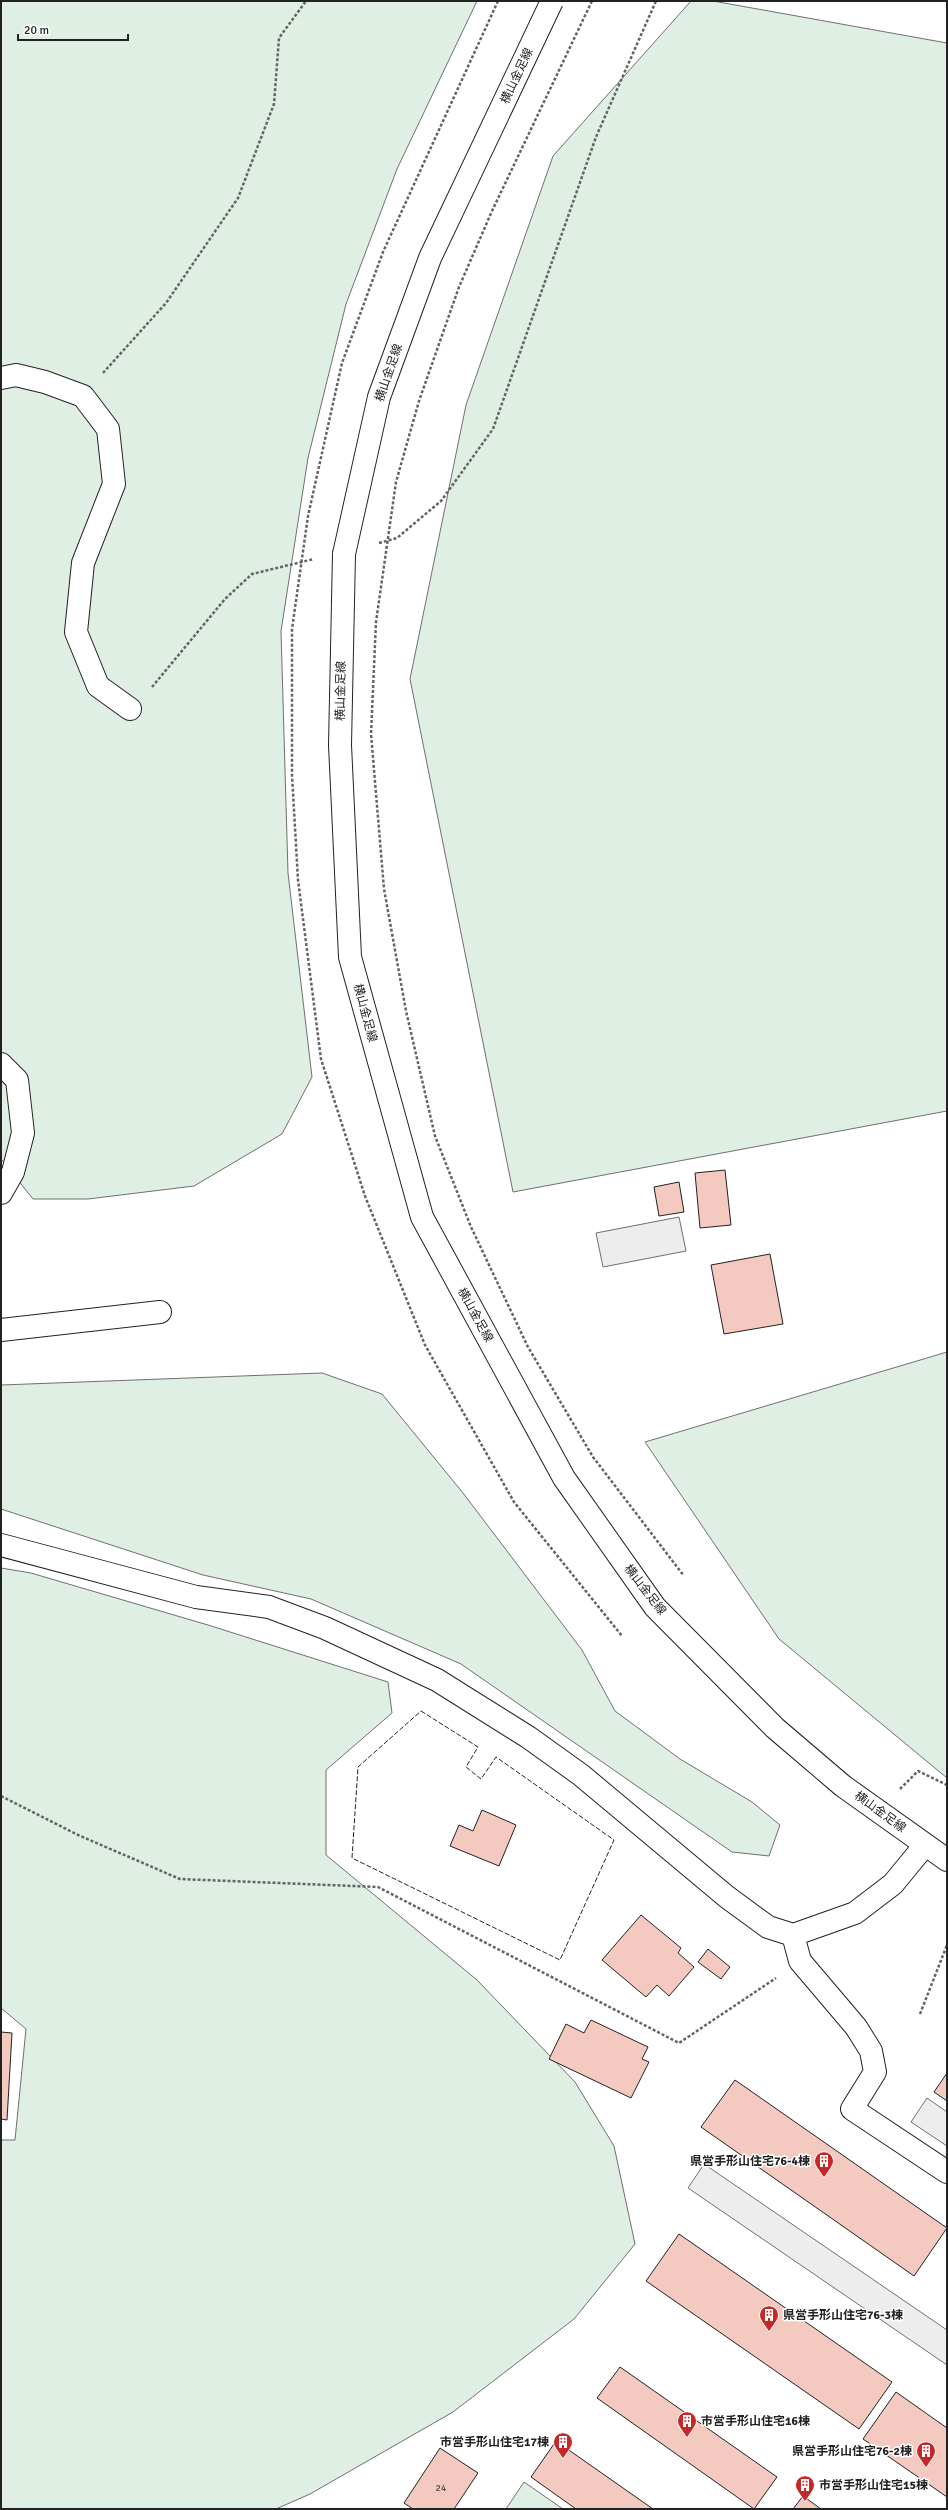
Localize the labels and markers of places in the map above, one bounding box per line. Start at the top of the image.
building icon: 県営手形山住宅76-4棟 [813,2150,835,2178]
place label: 県営手形山住宅76-4棟 [690,2154,810,2169]
building icon: 県営手形山住宅76-3棟 [758,2304,780,2332]
place label: 県営手形山住宅76-3棟 [783,2308,903,2323]
building icon: 市営手形山住宅16棟 [676,2410,698,2438]
place label: 市営手形山住宅16棟 [701,2414,810,2429]
building icon: 市営手形山住宅17棟 [552,2431,574,2459]
place label: 市営手形山住宅17棟 [440,2435,549,2450]
building icon: 県営手形山住宅76-2棟 [915,2440,937,2468]
place label: 県営手形山住宅76-2棟 [792,2444,912,2459]
building icon: 市営手形山住宅15棟 [794,2474,816,2502]
place label: 市営手形山住宅15棟 [819,2478,928,2493]

